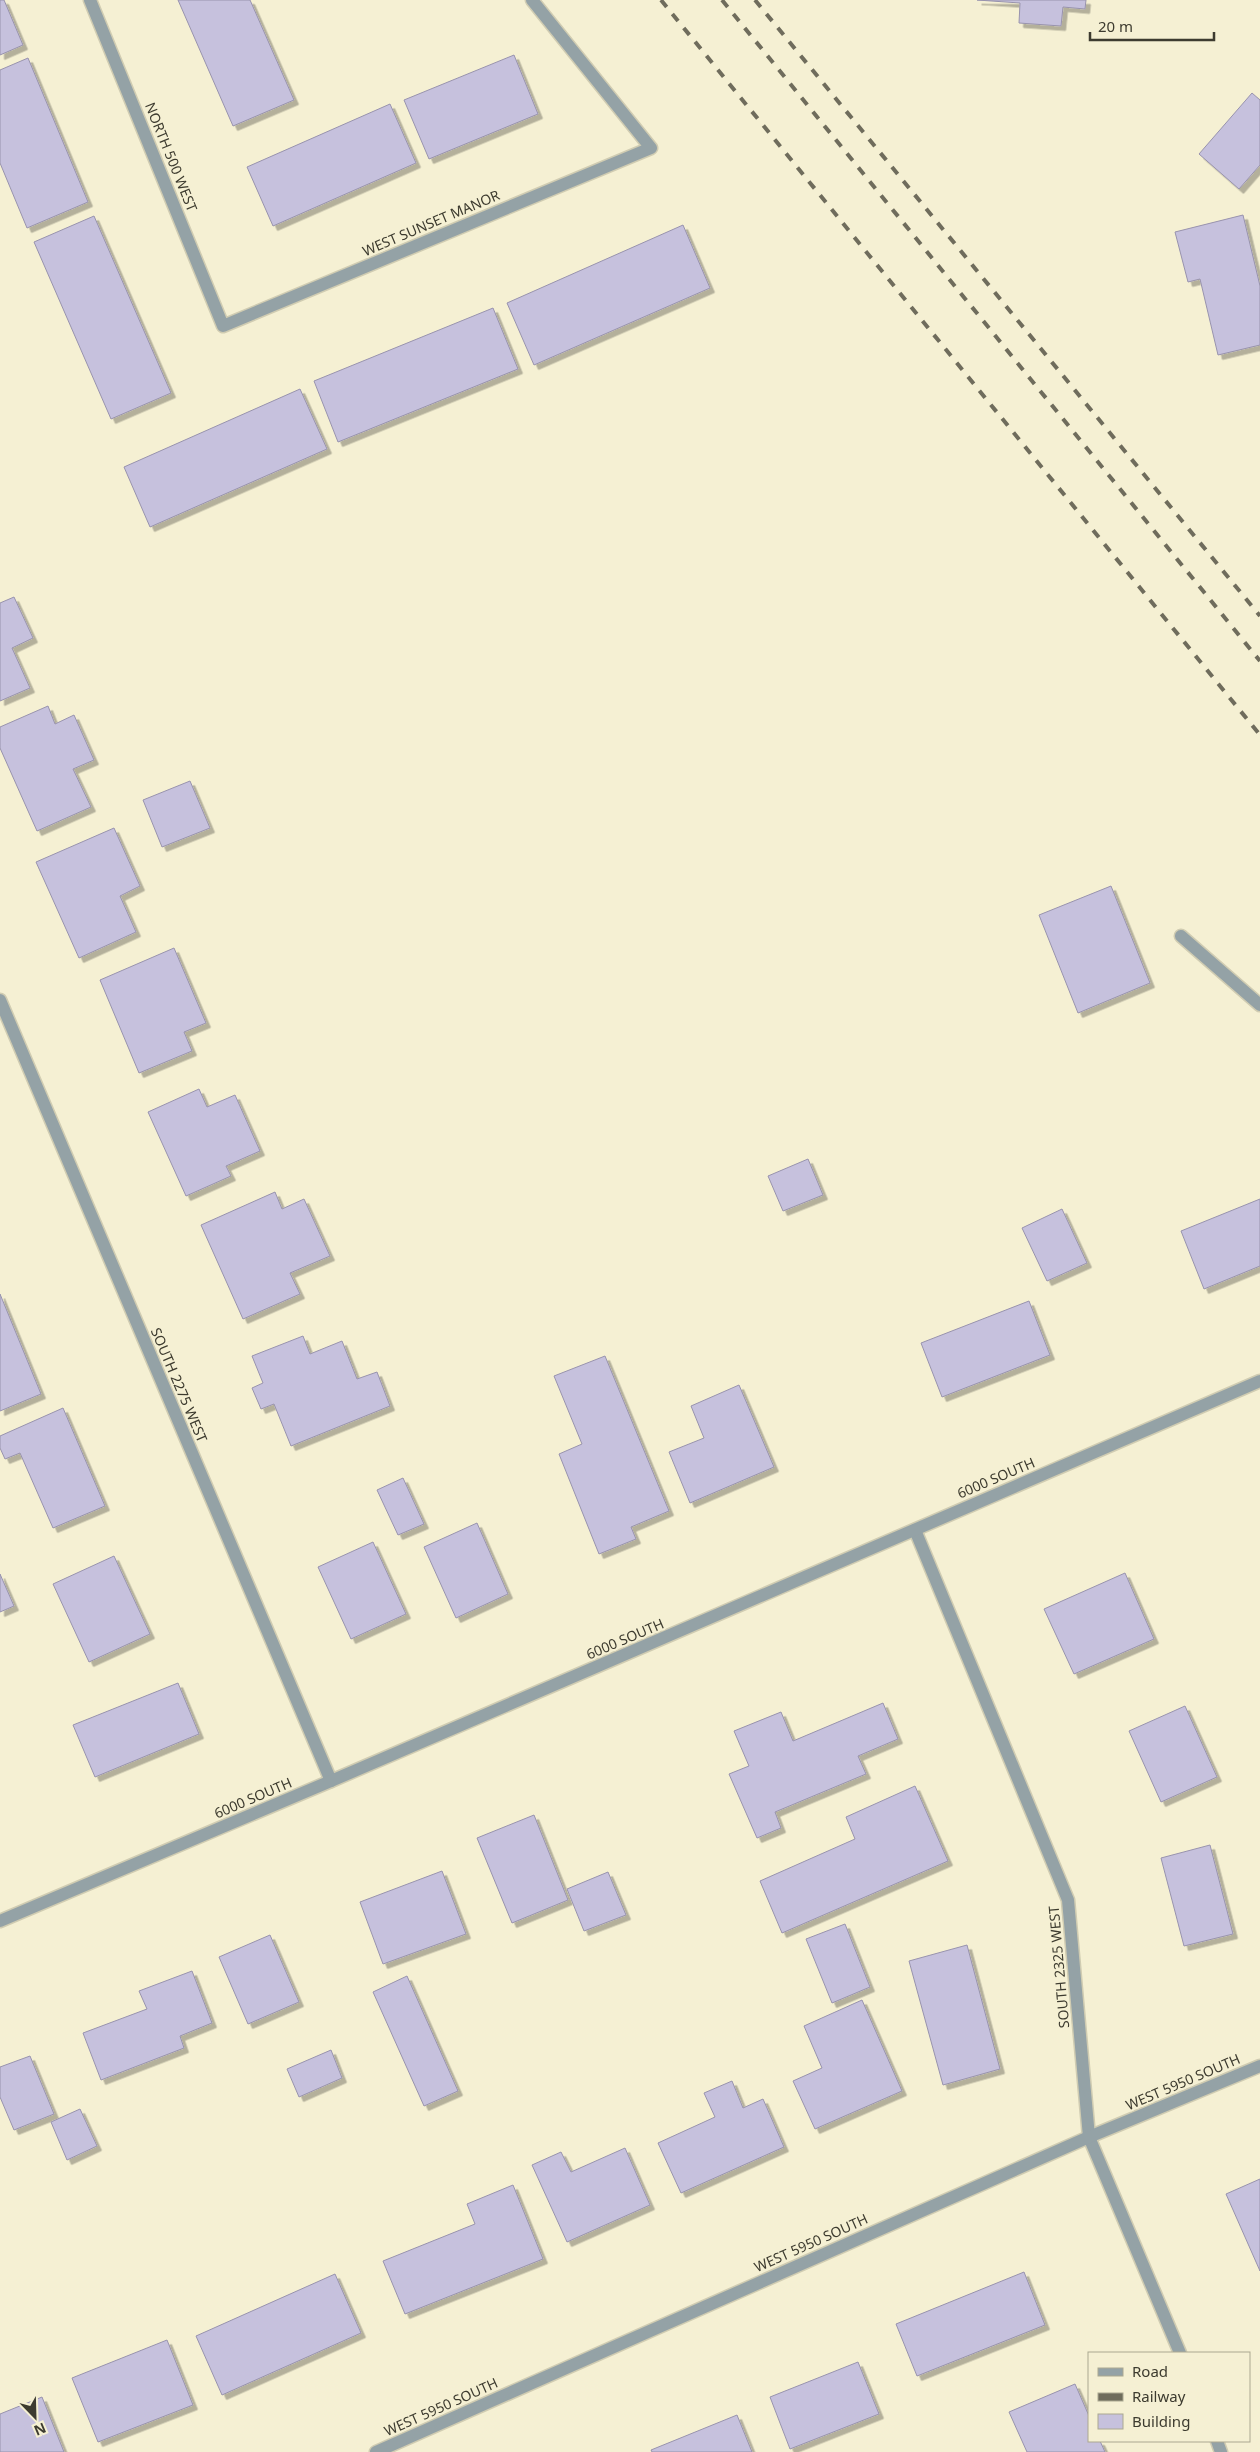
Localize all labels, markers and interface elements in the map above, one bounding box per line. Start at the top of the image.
scale bar [1090,10,1214,42]
text: 20 m [1098,16,1133,36]
street label: NORTH 500 WEST [141,99,202,214]
street label: WEST SUNSET MANOR [359,185,503,260]
street label: SOUTH 2275 WEST [147,1325,212,1445]
street label: 6000 SOUTH [954,1453,1038,1502]
street label: 6000 SOUTH [583,1614,667,1663]
street label: 6000 SOUTH [211,1773,295,1822]
street label: SOUTH 2325 WEST [1044,1905,1073,2029]
street label: WEST 5950 SOUTH [1123,2049,1243,2114]
street label: WEST 5950 SOUTH [751,2209,871,2276]
legend [1088,2352,1250,2442]
text: Road [1132,2361,1168,2381]
street label: WEST 5950 SOUTH [381,2373,501,2440]
text: Railway [1132,2386,1186,2406]
north arrow [10,2392,60,2442]
text: Building [1132,2411,1190,2431]
text: N [31,2418,49,2440]

